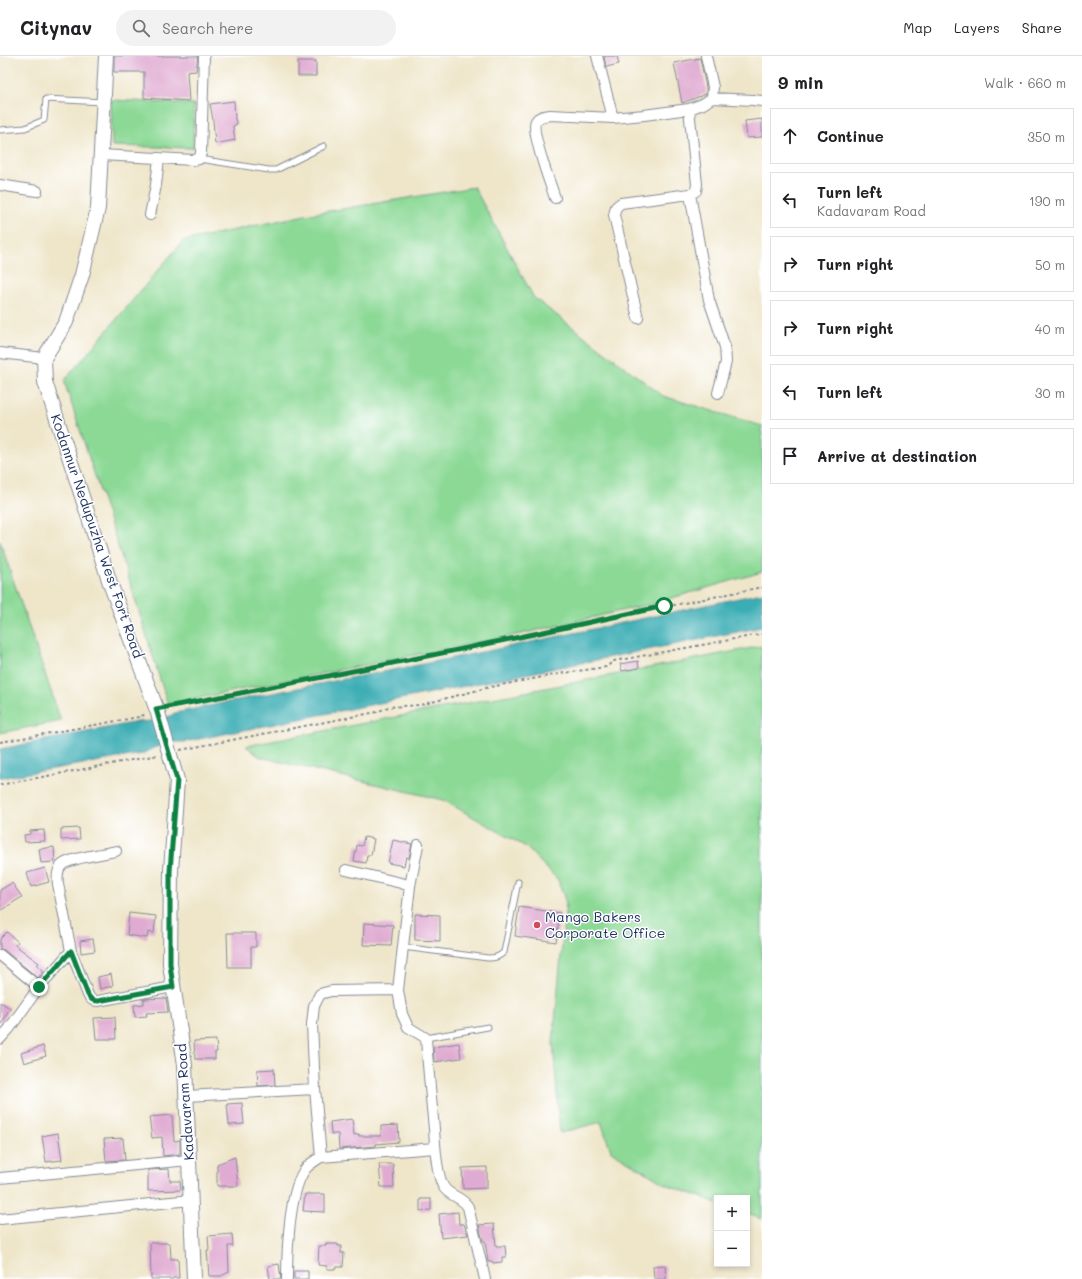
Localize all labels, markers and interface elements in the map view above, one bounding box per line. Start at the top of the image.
search box [116,10,396,46]
text: Citynav [20,15,92,40]
icon: search [130,17,152,39]
text: Search here [162,18,253,38]
text: Map [903,18,932,37]
text: Layers [954,18,1000,37]
text: Share [1022,18,1062,37]
text: 9 min [778,71,823,93]
text: Walk · 660 m [984,74,1066,91]
icon: ahead [779,125,801,147]
text: Continue [817,126,884,146]
text: 350 m [1027,128,1065,145]
text: Turn left [817,182,882,202]
icon: left [779,189,801,211]
text: 190 m [1029,192,1065,209]
text: Kadavaram Road [817,202,926,219]
icon: right [779,253,801,275]
text: Turn right [817,254,894,274]
text: 50 m [1035,256,1065,273]
icon: right [779,317,801,339]
text: Turn right [817,318,894,338]
text: 40 m [1035,320,1065,337]
icon: left [779,381,801,403]
text: Turn left [817,382,882,402]
text: 30 m [1035,384,1065,401]
street label: Kodannur Nedupuzha West Fort Road [47,411,148,660]
icon: arrive [779,445,801,467]
text: Arrive at destination [817,446,977,466]
route start [655,597,673,615]
place label: Mango Bakers Corporate Office [545,907,665,942]
marker: Mango Bakers Corporate Office [532,920,542,930]
route end [30,978,48,996]
street label: Kadavaram Road [171,1043,198,1161]
map controls [714,1195,750,1267]
button: + [714,1195,750,1231]
button: − [714,1231,750,1267]

